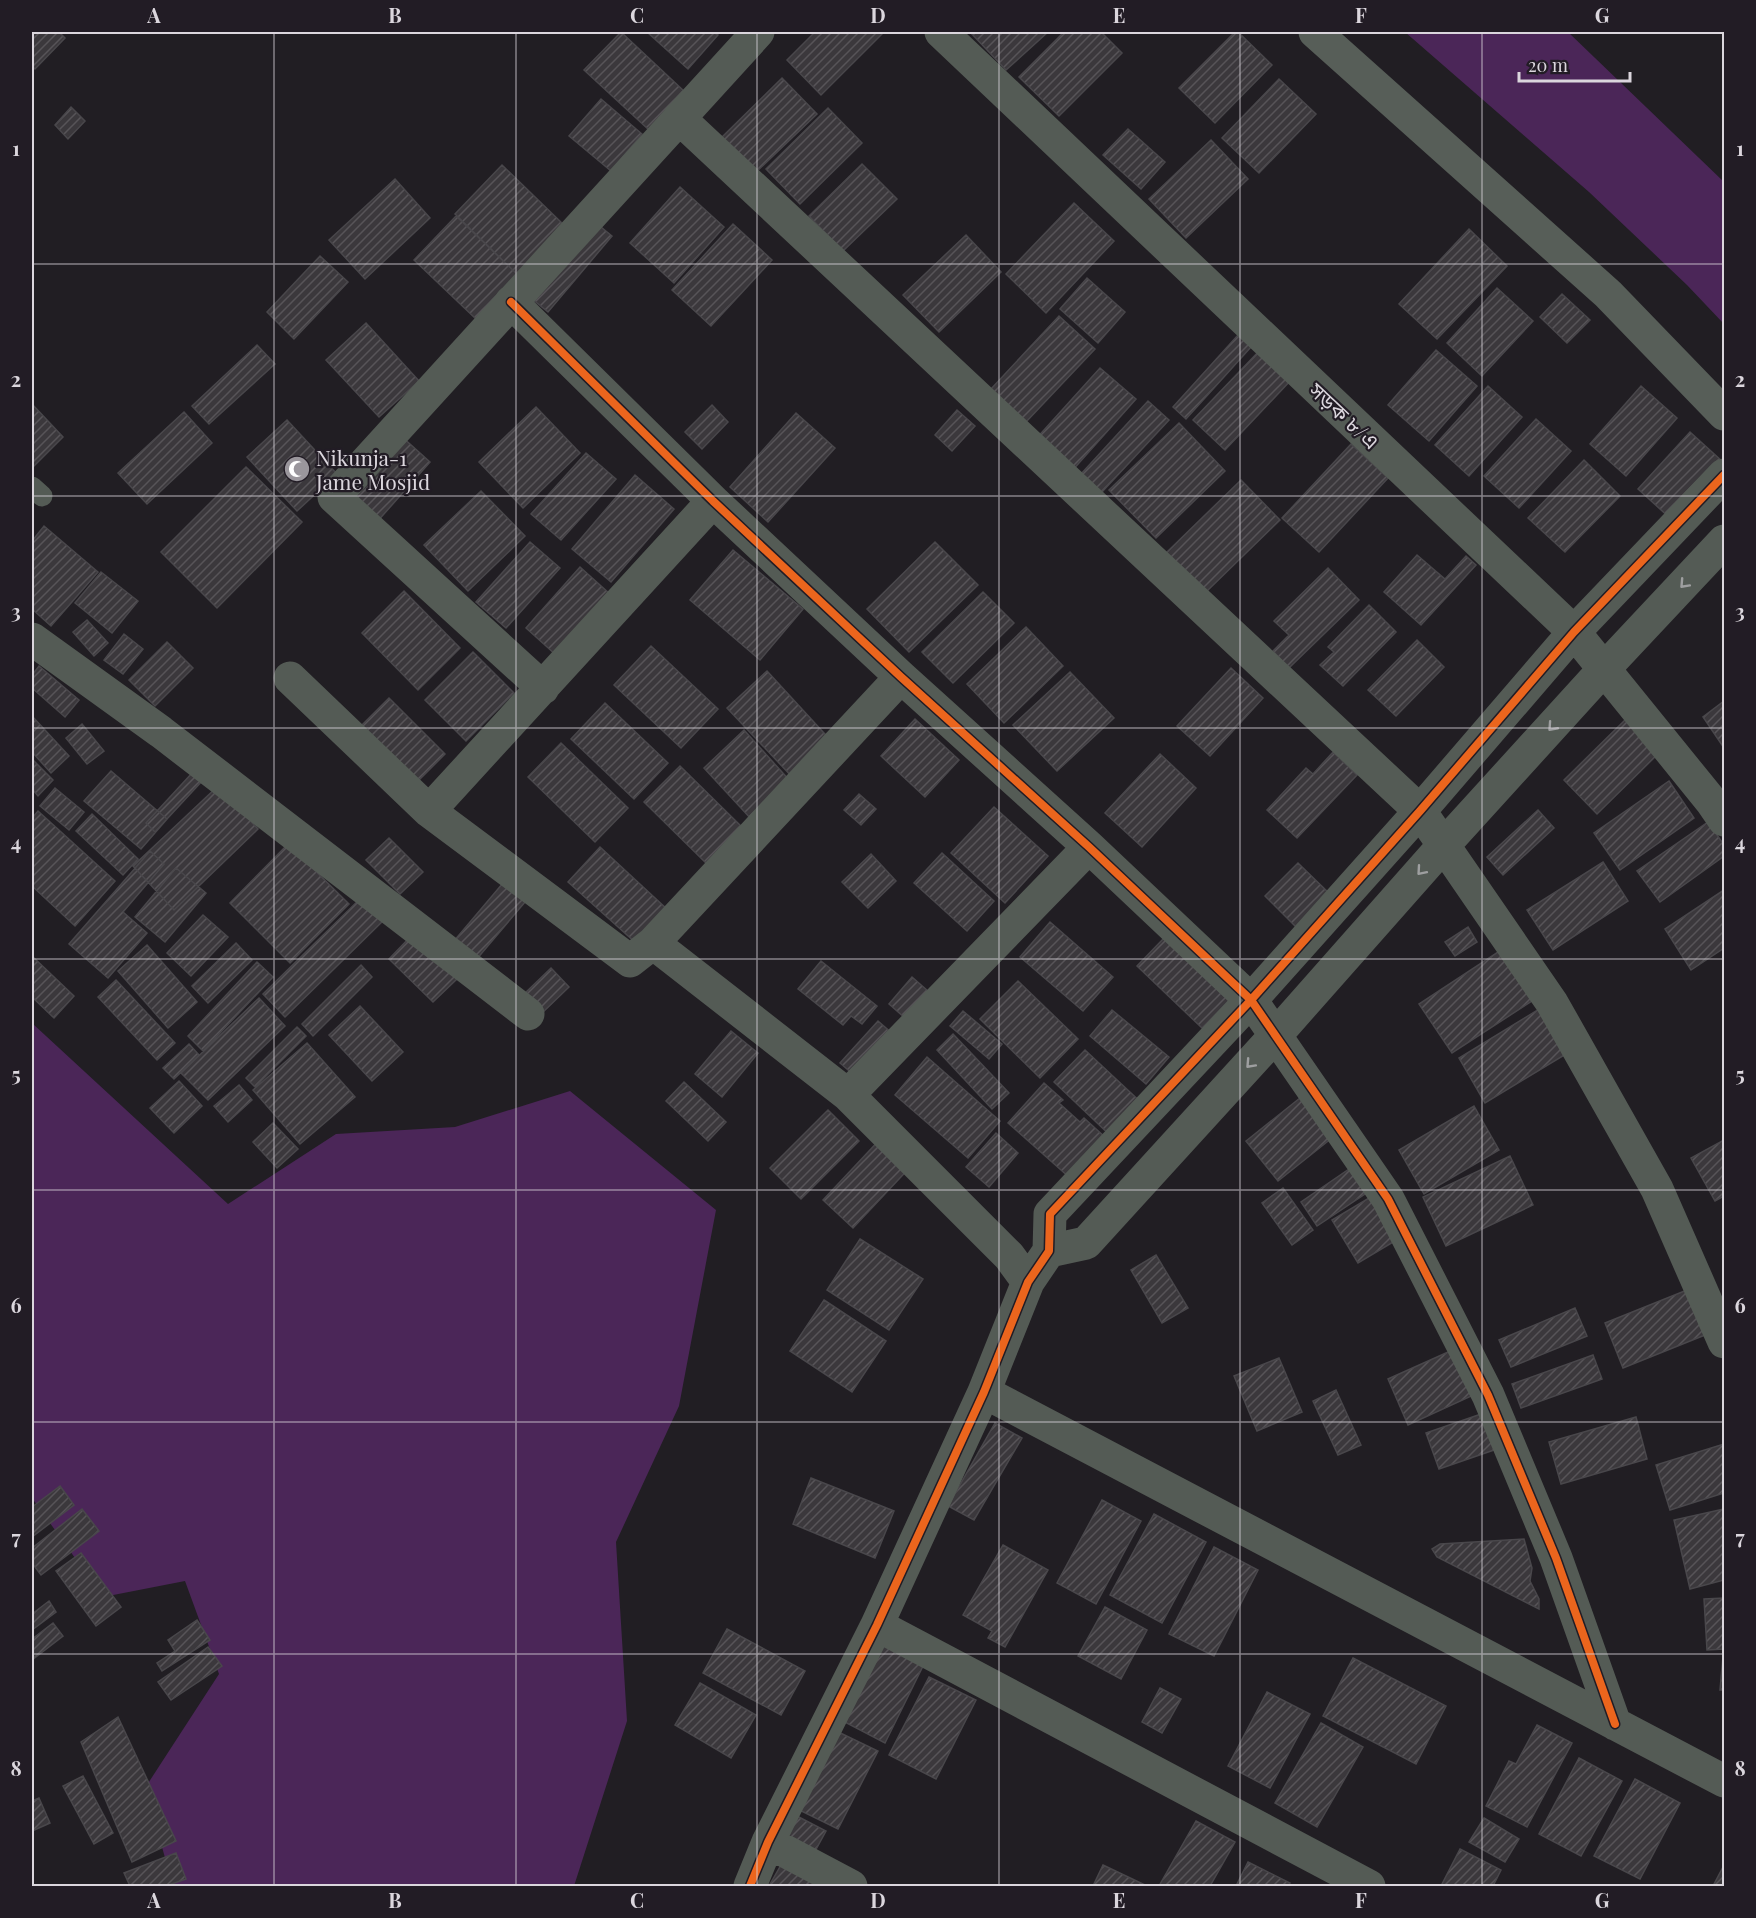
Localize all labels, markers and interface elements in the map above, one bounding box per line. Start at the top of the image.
text: A [146,1,161,28]
text: B [388,1,402,28]
text: C [630,1,644,28]
text: D [870,1,886,28]
text: E [1113,1,1125,28]
text: F [1355,1,1367,28]
text: G [1595,1,1610,28]
scale bar [1519,45,1630,83]
text: 20 m [1528,53,1568,77]
text: 1 [12,134,20,161]
text: 1 [1736,134,1744,161]
text: 2 [11,365,21,392]
text: 2 [1735,365,1745,392]
street label: সড়ক ৮/এ [1303,375,1386,455]
place label: Nikunja-1 Jame Mosjid [315,443,430,495]
mosque icon: Nikunja-1 Jame Mosjid [282,454,312,484]
one-way arrow [1681,576,1692,587]
text: 3 [11,597,21,624]
text: 3 [1735,597,1745,624]
one-way arrow [1548,720,1559,730]
text: 4 [11,828,21,855]
text: 4 [1735,828,1745,855]
one-way arrow [1417,864,1428,875]
one-way arrow [1246,1058,1257,1068]
text: 5 [11,1060,21,1087]
text: 5 [1735,1060,1745,1087]
text: 6 [10,1291,22,1318]
text: 6 [1734,1291,1746,1318]
text: 7 [11,1523,21,1550]
text: 7 [1735,1523,1745,1550]
text: 8 [10,1754,22,1781]
text: 8 [1734,1754,1746,1781]
text: A [146,1886,161,1913]
text: B [388,1886,402,1913]
text: C [630,1886,644,1913]
text: D [870,1886,886,1913]
text: E [1113,1886,1125,1913]
text: F [1355,1886,1367,1913]
text: G [1595,1886,1610,1913]

